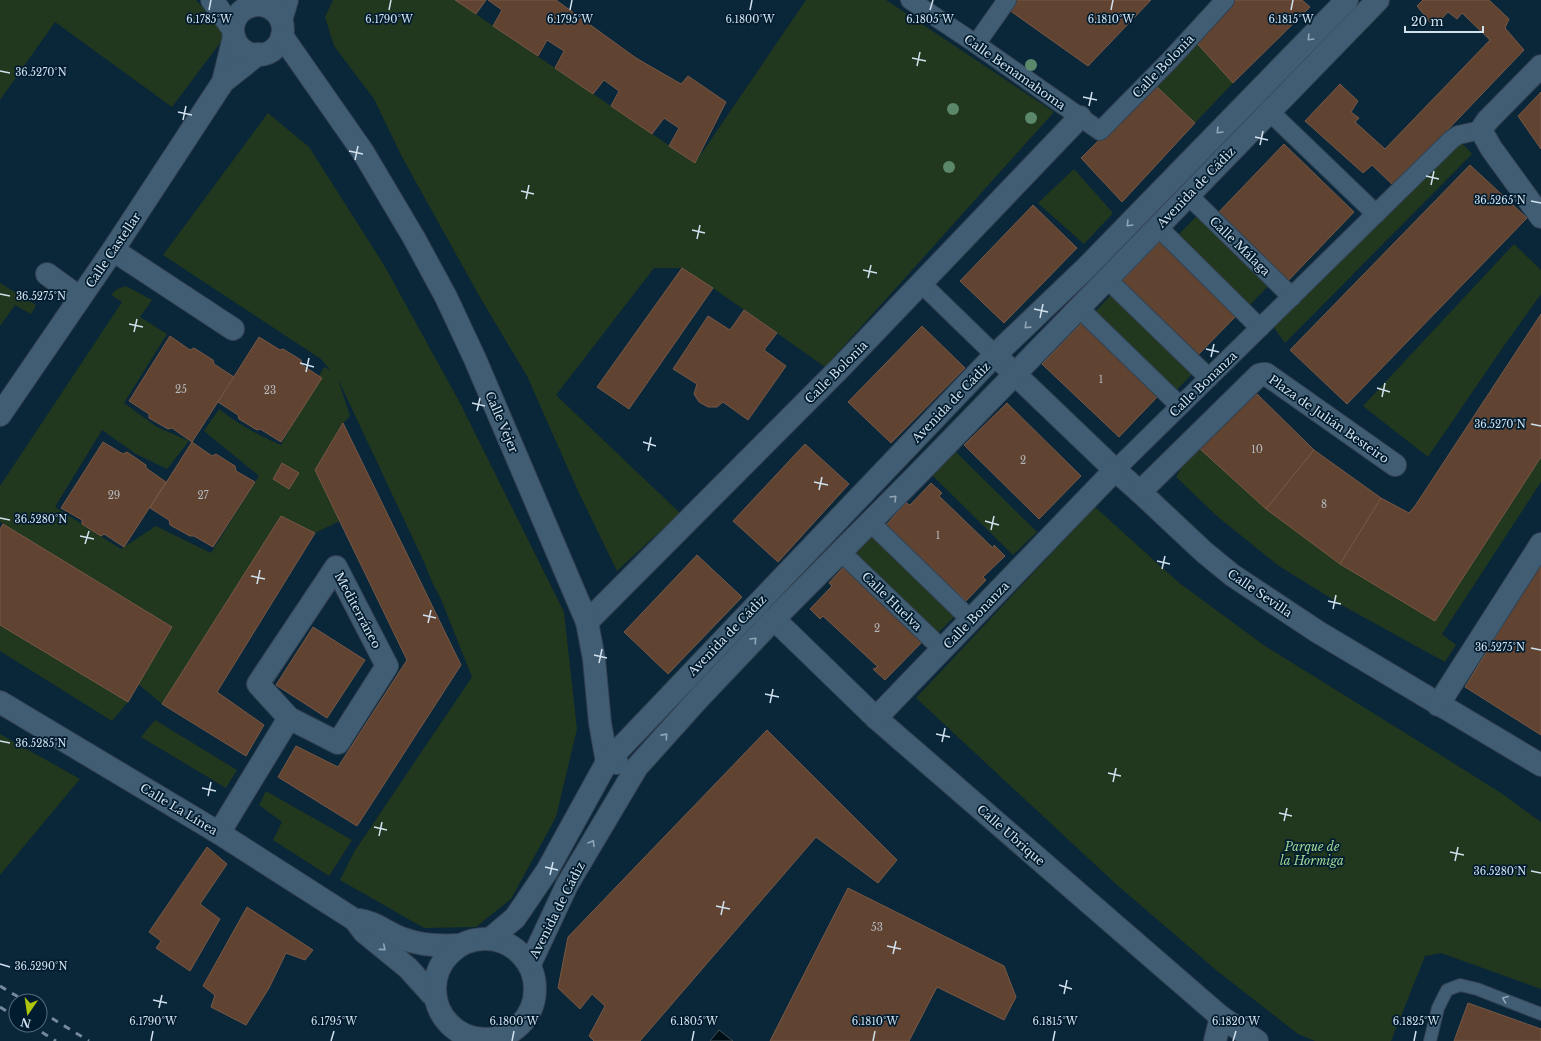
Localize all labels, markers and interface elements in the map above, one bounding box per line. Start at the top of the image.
scale bar [1405,8,1483,34]
text: 6.1785°W [186,13,232,26]
text: 6.1790°W [365,13,413,26]
text: 6.1795°W [547,13,593,26]
text: 6.1800°W [725,13,775,26]
text: 6.1805°W [906,13,954,26]
text: 6.1810°W [1088,13,1134,26]
text: 6.1815°W [1269,13,1314,26]
text: 20 m [1411,14,1443,29]
street label: Calle Benamahoma [961,31,1069,113]
street label: Calle Bolonia [1129,31,1197,101]
one-way arrow [1307,33,1315,41]
text: 36.5270°N [15,66,67,79]
one-way arrow [1217,126,1224,134]
street label: Avenida de Cádiz [1153,143,1239,231]
text: 36.5265°N [1474,194,1526,207]
street label: Calle Castellar [82,209,144,291]
street label: Calle Málaga [1207,213,1274,279]
one-way arrow [1126,219,1134,227]
text: 36.5275°N [16,290,66,303]
one-way arrow [1024,321,1031,328]
street label: Calle Bolonia [802,337,871,406]
street label: Calle Bonanza [1166,348,1240,420]
street label: Avenida de Cádiz [908,358,994,446]
street label: Plaza de Julián Besteiro [1266,372,1392,466]
house number: 1 [1099,373,1103,386]
house number: 25 [175,383,187,396]
house number: 23 [264,384,276,397]
street label: Calle Vejer [482,389,522,455]
text: 36.5270°N [1474,418,1526,431]
house number: 10 [1251,443,1263,456]
house number: 2 [1020,454,1026,467]
house number: 29 [108,489,120,502]
house number: 27 [197,489,210,502]
one-way arrow [889,495,897,503]
house number: 8 [1321,498,1327,511]
text: 36.5280°N [15,513,67,526]
house number: 1 [936,529,940,542]
street label: Calle Sevilla [1225,566,1295,620]
street label: Mediterráneo [332,569,384,651]
street label: Calle Huelva [859,569,925,634]
street label: Calle Bonanza [940,578,1012,652]
street label: Avenida de Cádiz [684,591,770,679]
house number: 2 [874,622,880,635]
one-way arrow [749,637,756,645]
text: 36.5275°N [1475,641,1525,654]
one-way arrow [661,733,668,741]
text: 36.5285°N [15,737,67,750]
street label: Calle La Línea [138,780,221,838]
street label: Calle Ubrique [974,801,1048,869]
park label: Parque de la Hormiga [1280,839,1344,868]
one-way arrow [588,840,595,847]
street label: Avenida de Cádiz [526,859,588,962]
text: 36.5280°N [1474,865,1526,878]
house number: 53 [871,921,883,934]
one-way arrow [378,943,385,950]
text: 36.5290°N [14,960,68,973]
north arrow [8,993,48,1033]
one-way arrow [1501,996,1508,1004]
text: N [18,1015,32,1031]
text: 6.1790°W [129,1015,177,1028]
text: 6.1795°W [311,1015,357,1028]
text: 6.1800°W [489,1015,539,1028]
text: 6.1805°W [670,1015,718,1028]
text: 6.1810°W [852,1015,898,1028]
text: 6.1815°W [1033,1015,1078,1028]
text: 6.1820°W [1212,1015,1260,1028]
text: 6.1825°W [1393,1015,1440,1028]

